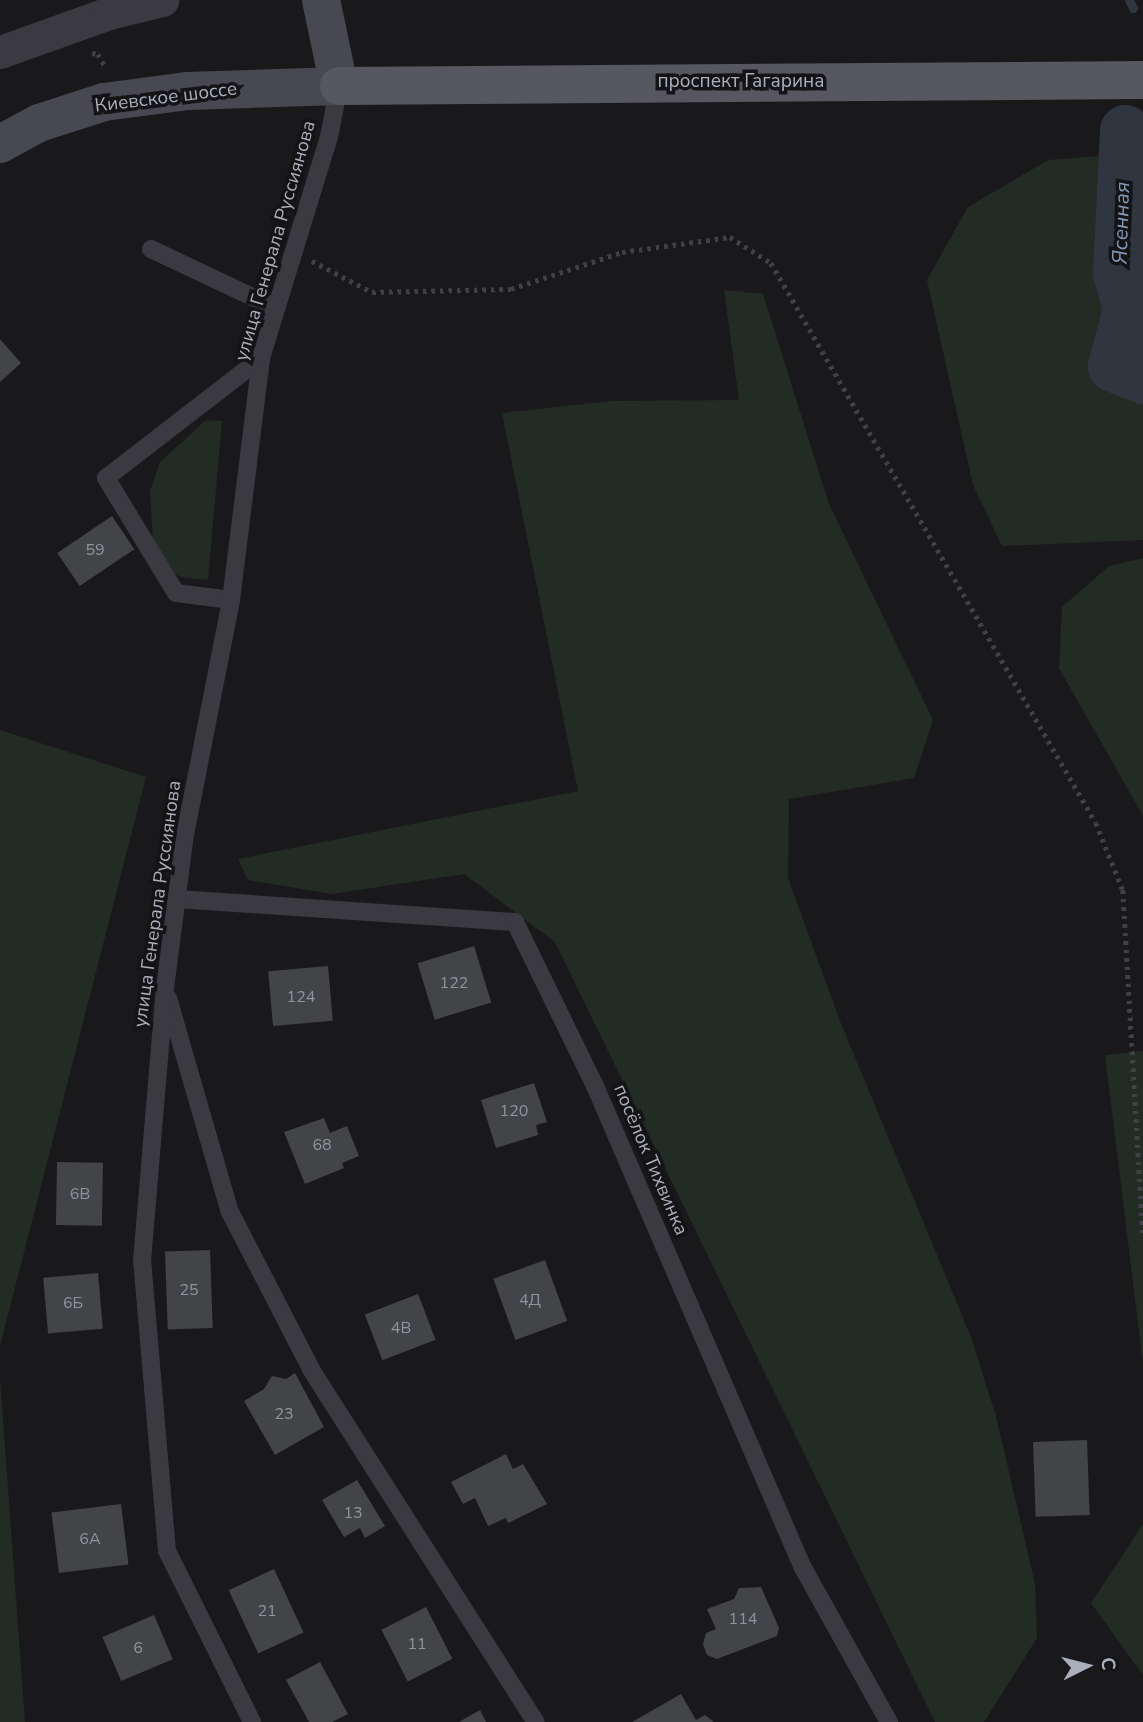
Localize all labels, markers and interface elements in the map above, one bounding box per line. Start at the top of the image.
street label: проспект Гагарина [657,71,825,93]
street label: Киевское шоссе [94,78,238,118]
street label: улица Генерала Руссиянова [231,118,321,364]
water label: Ясенная [1107,181,1135,265]
house number: 59 [85,540,105,560]
street label: улица Генерала Руссиянова [129,779,187,1029]
house number: 122 [440,973,468,993]
house number: 124 [287,987,315,1007]
street label: посёлок Тихвинка [608,1081,692,1239]
house number: 120 [500,1101,528,1121]
house number: 68 [312,1135,332,1155]
house number: 6В [70,1184,90,1204]
house number: 25 [179,1280,199,1300]
house number: 4Д [519,1290,541,1310]
house number: 6Б [63,1293,83,1313]
house number: 4В [391,1318,411,1338]
house number: 23 [274,1404,294,1424]
house number: 13 [343,1503,363,1523]
house number: 6А [79,1529,101,1549]
house number: 21 [257,1601,277,1621]
house number: 114 [729,1609,757,1629]
north arrow [1052,1631,1122,1701]
house number: 11 [407,1634,427,1654]
house number: 6 [133,1638,143,1658]
text: С [1094,1656,1121,1672]

